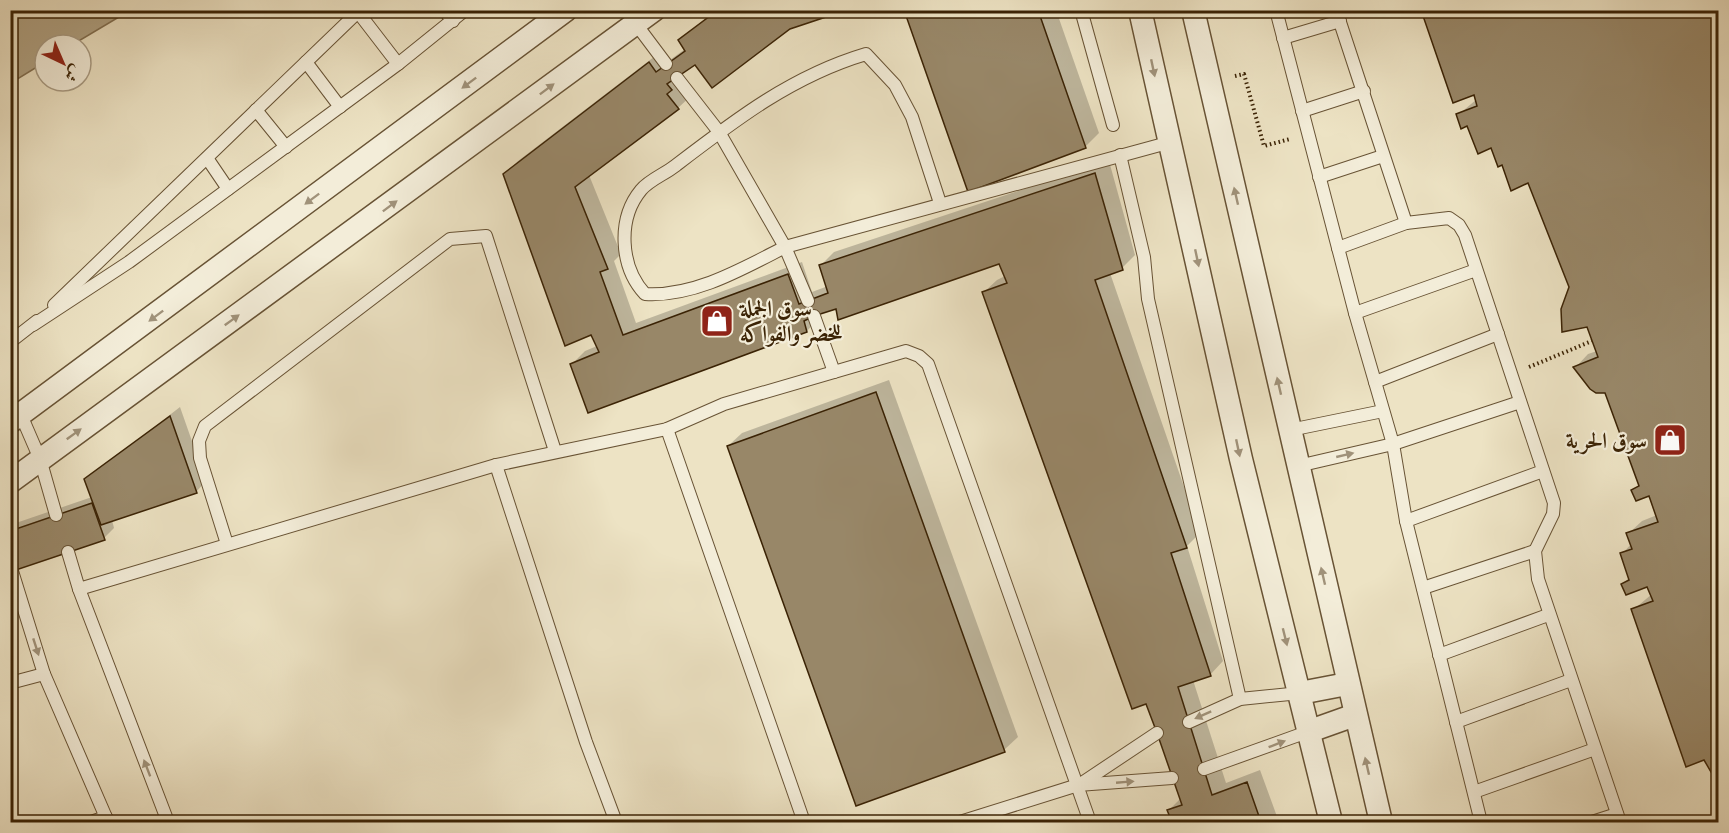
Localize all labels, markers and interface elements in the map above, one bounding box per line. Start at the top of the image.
north arrow [33,33,93,93]
text: ش [58,58,85,86]
one-way arrow [1149,58,1158,77]
one-way arrow [461,77,477,89]
one-way arrow [539,84,554,96]
one-way arrow [1230,186,1240,205]
one-way arrow [304,193,320,206]
one-way arrow [383,200,398,212]
one-way arrow [1192,248,1202,267]
place label: سوق الجملة للخضر والفواكه [738,295,842,352]
shop icon: سوق الجملة للخضر والفواكه [699,303,735,339]
one-way arrow [148,309,163,321]
one-way arrow [224,314,240,326]
one-way arrow [1274,376,1284,395]
shop icon: سوق الحرية [1652,422,1688,458]
place label: سوق الحرية [1566,427,1647,459]
one-way arrow [66,428,82,440]
one-way arrow [1234,439,1243,458]
one-way arrow [1336,449,1355,459]
one-way arrow [1317,566,1327,585]
one-way arrow [1281,628,1291,647]
one-way arrow [32,638,41,656]
one-way arrow [1195,711,1212,720]
one-way arrow [1268,739,1286,748]
one-way arrow [1362,756,1372,775]
one-way arrow [142,759,151,777]
one-way arrow [1116,777,1135,787]

